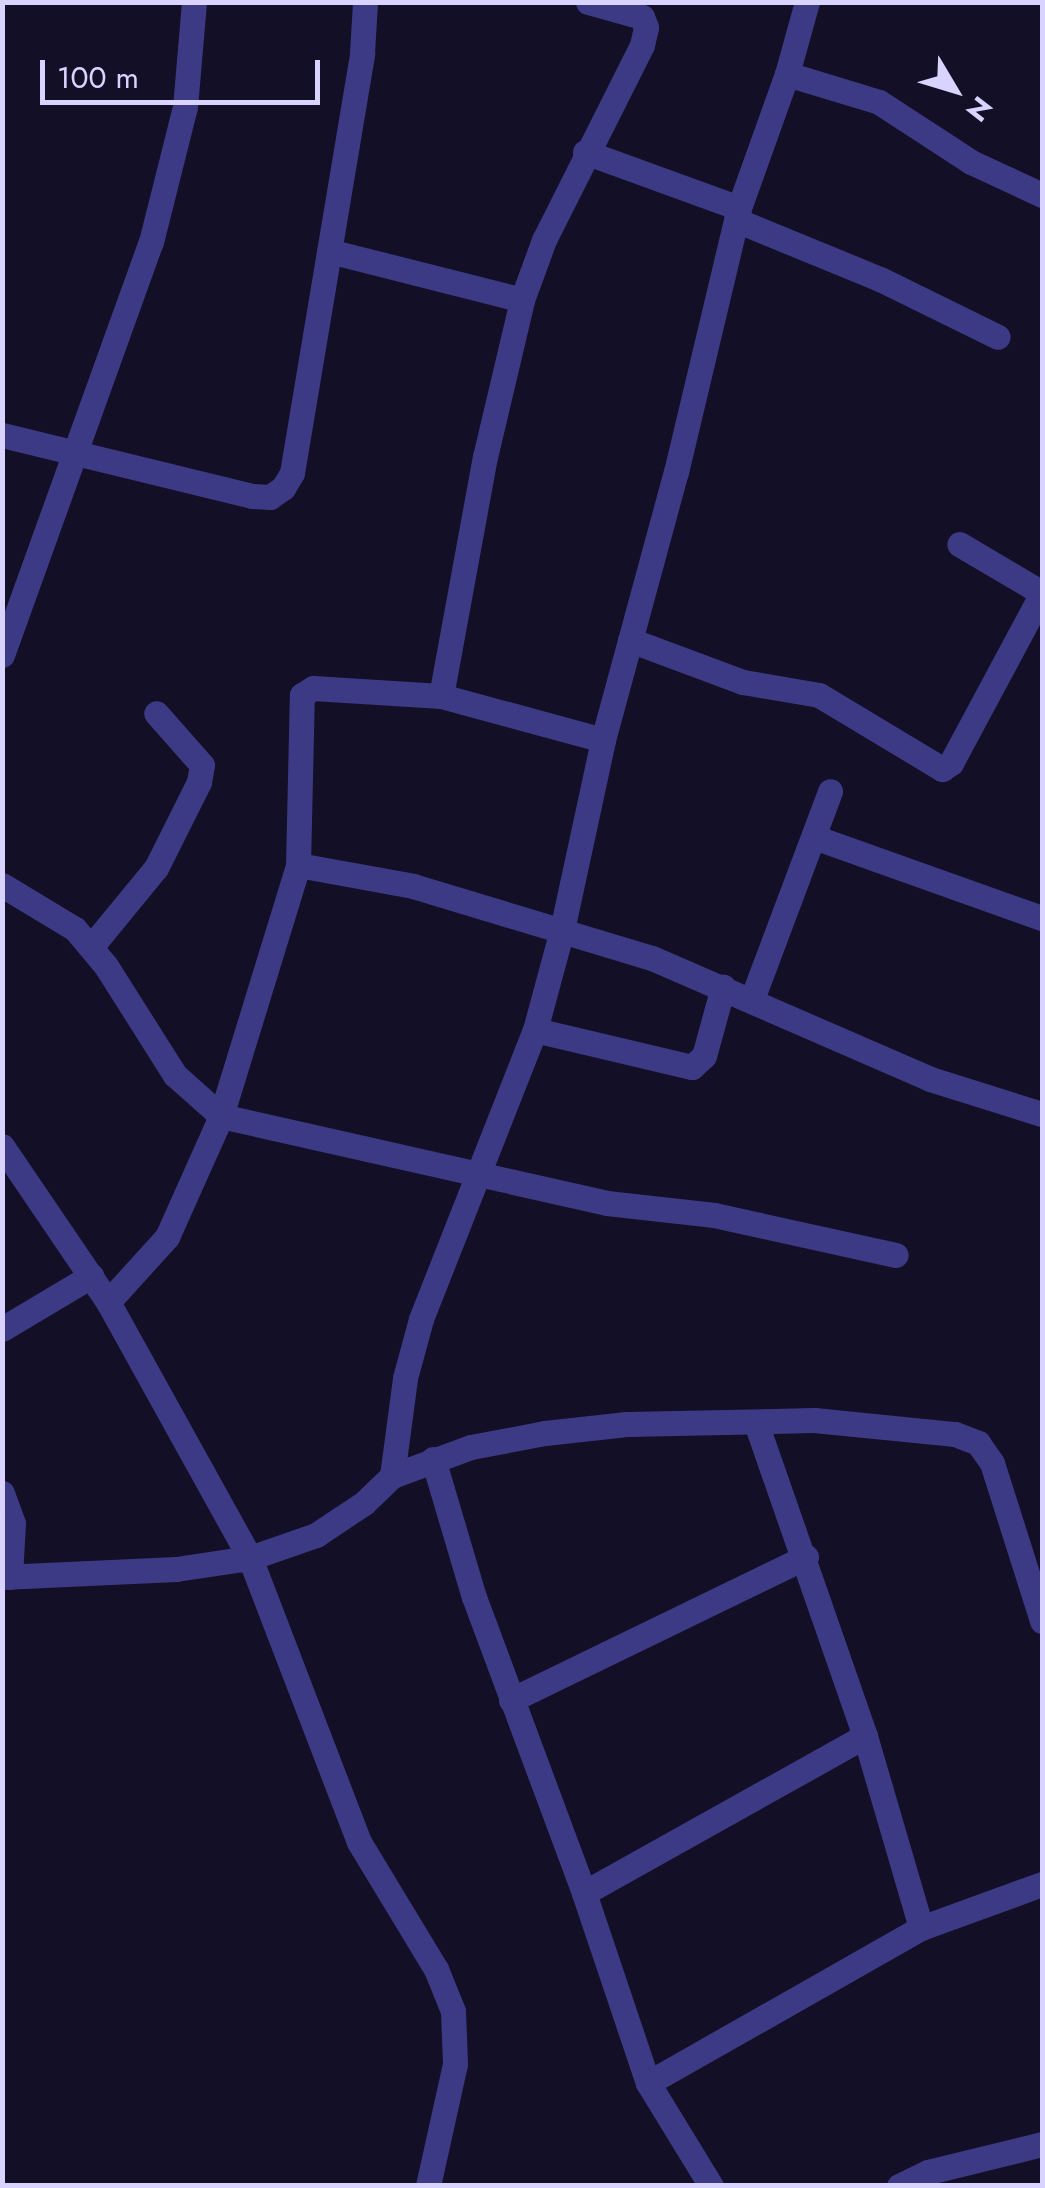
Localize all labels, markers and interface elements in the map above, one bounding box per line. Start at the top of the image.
scale bar [45,40,325,102]
north arrow [905,40,1005,140]
text: 100 m [57,56,139,99]
text: N [956,87,1002,130]

